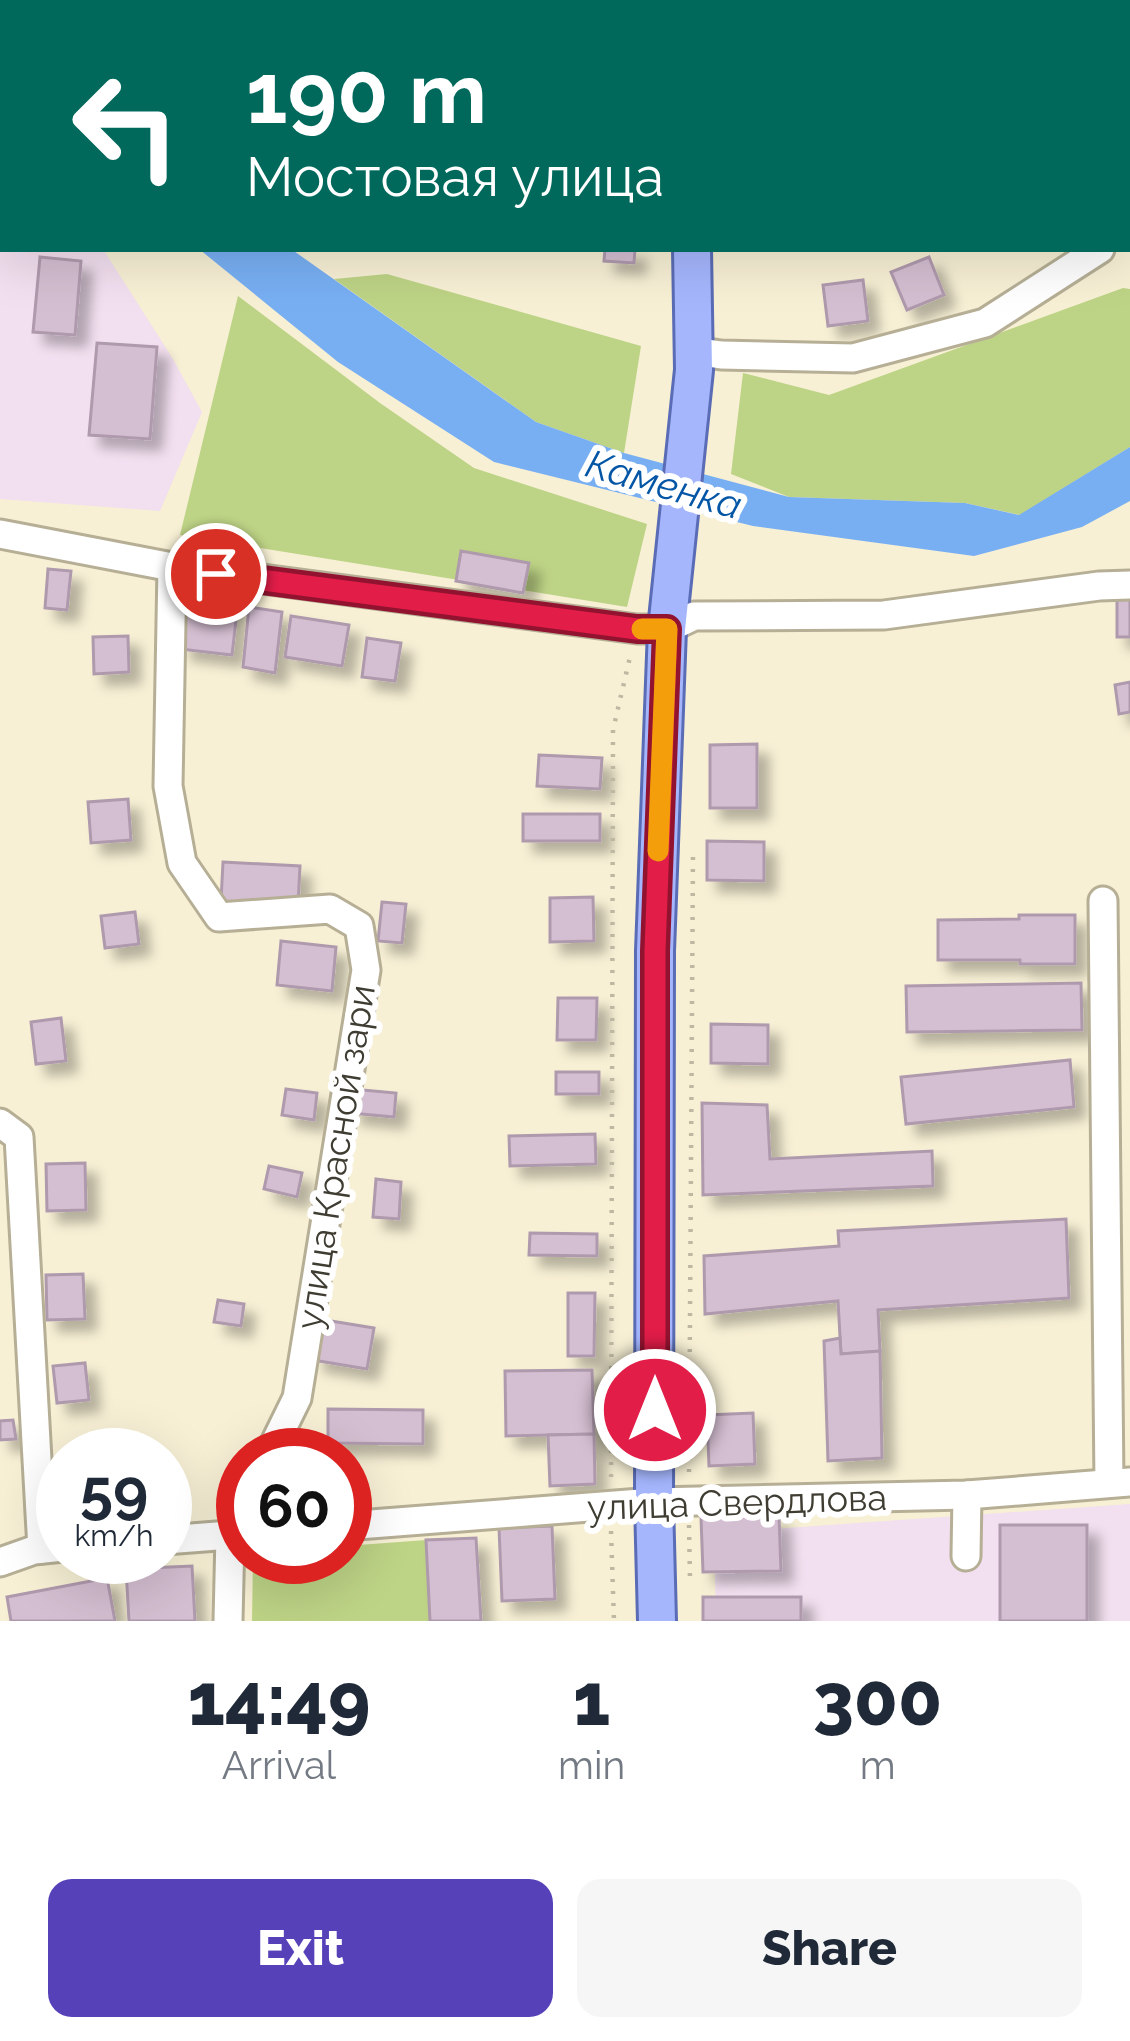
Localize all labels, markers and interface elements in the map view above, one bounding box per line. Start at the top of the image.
text: 190 m [246,44,487,143]
icon: left [48,48,204,204]
text: Мостовая улица [246,145,664,209]
water label: Каменка [581,440,747,528]
pin [165,523,267,625]
icon: arrive [183,541,249,607]
street label: улица Красной зари [287,982,383,1332]
position arrow [592,1347,718,1473]
speed limit sign: 60 [216,1428,372,1584]
text: 59 [80,1456,148,1526]
street label: улица Свердлова [586,1476,888,1528]
text: km/h [74,1518,154,1553]
text: 14:49 [188,1657,370,1742]
text: 1 [573,1657,610,1742]
text: 300 [813,1657,942,1742]
text: Arrival [222,1742,336,1788]
text: min [558,1742,625,1788]
text: m [860,1742,895,1788]
button: Exit [48,1879,553,2017]
button: Share [577,1879,1082,2017]

